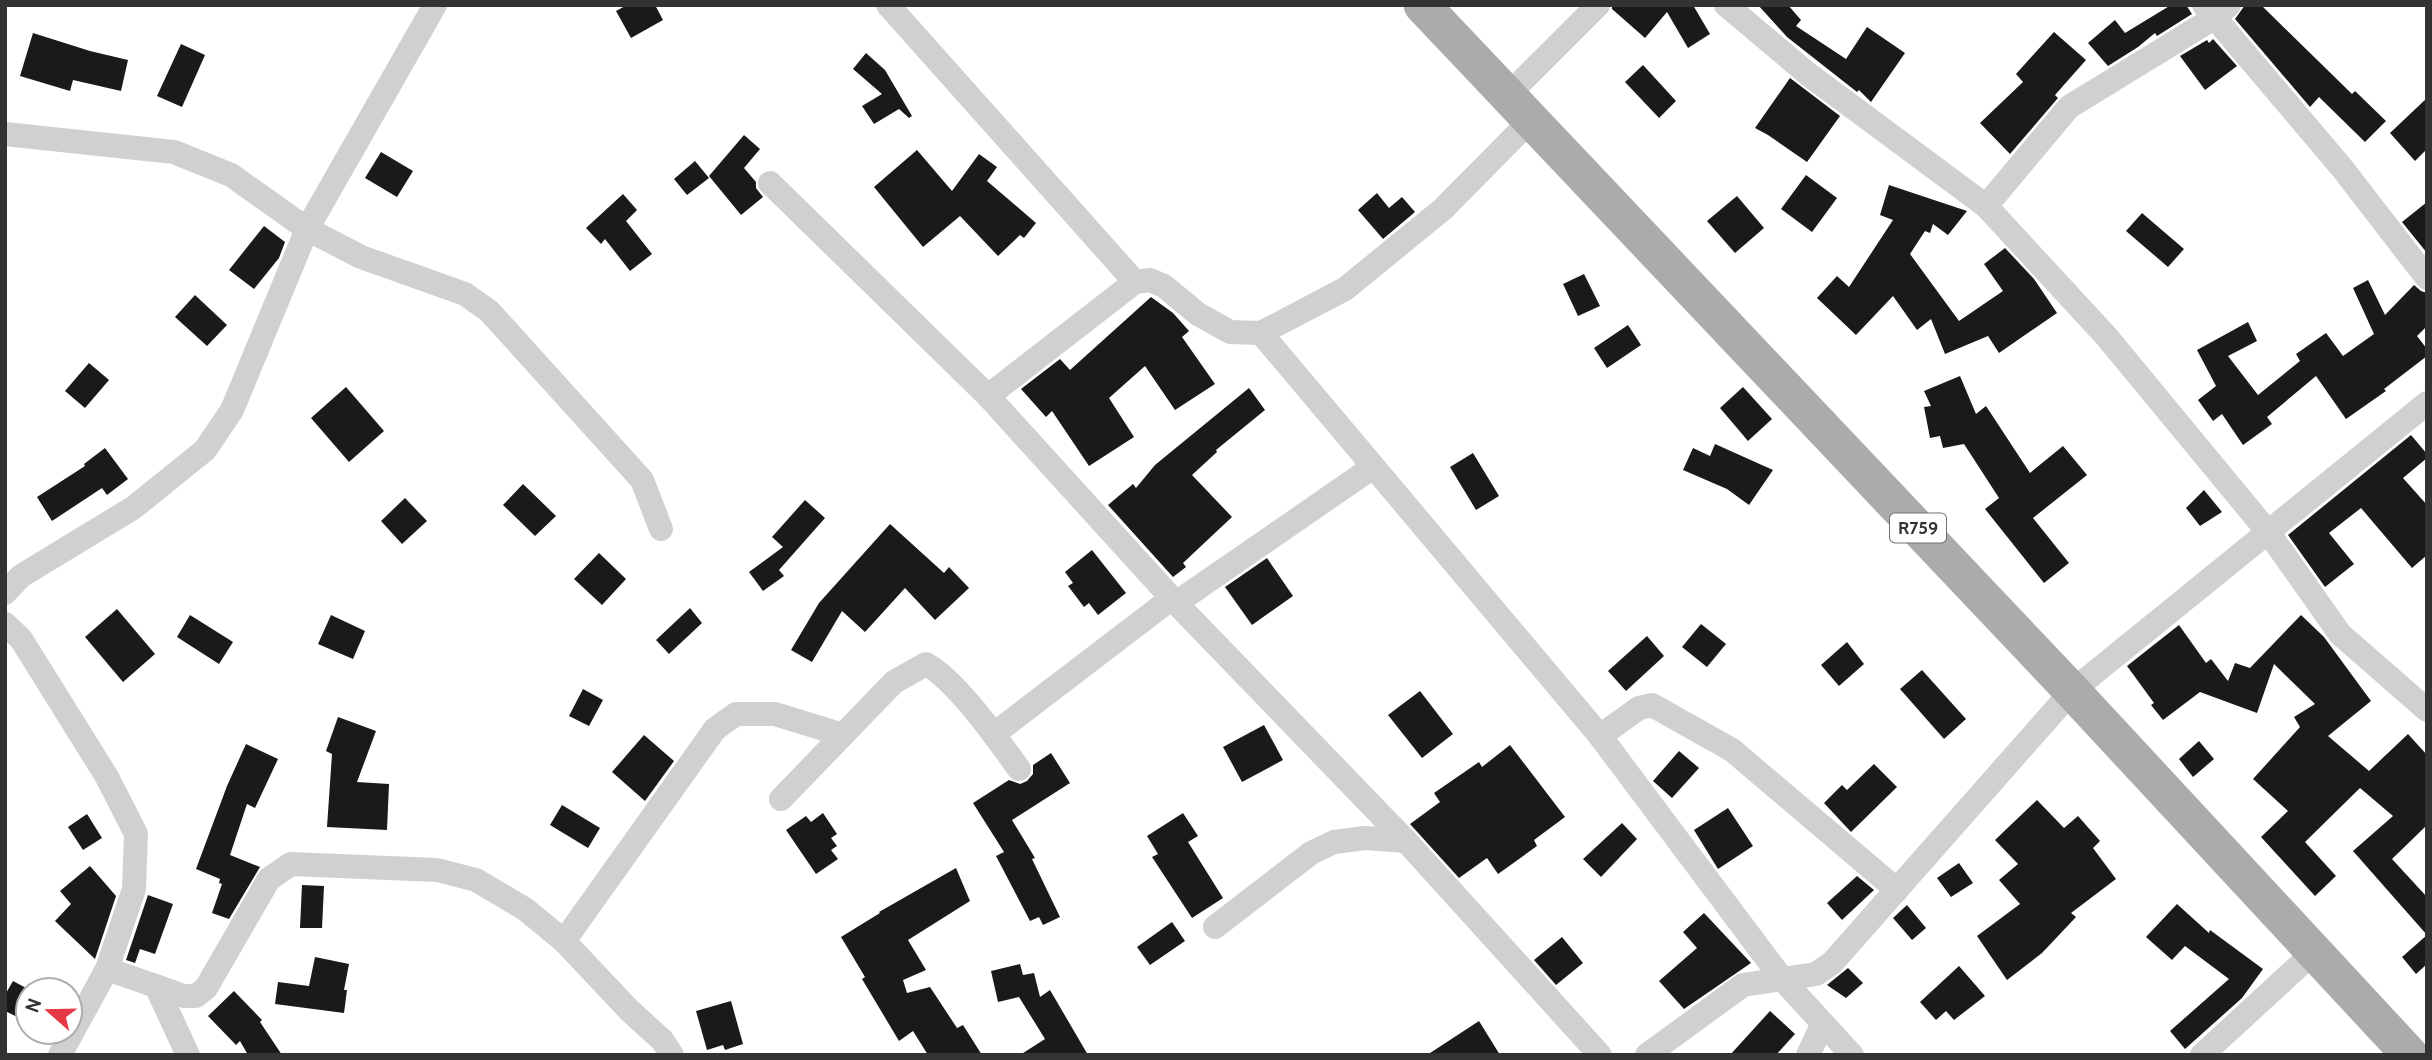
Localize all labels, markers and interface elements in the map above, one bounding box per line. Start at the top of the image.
road number: R759 [1890,514,1946,542]
north arrow [14,976,84,1046]
text: N [20,995,47,1016]

